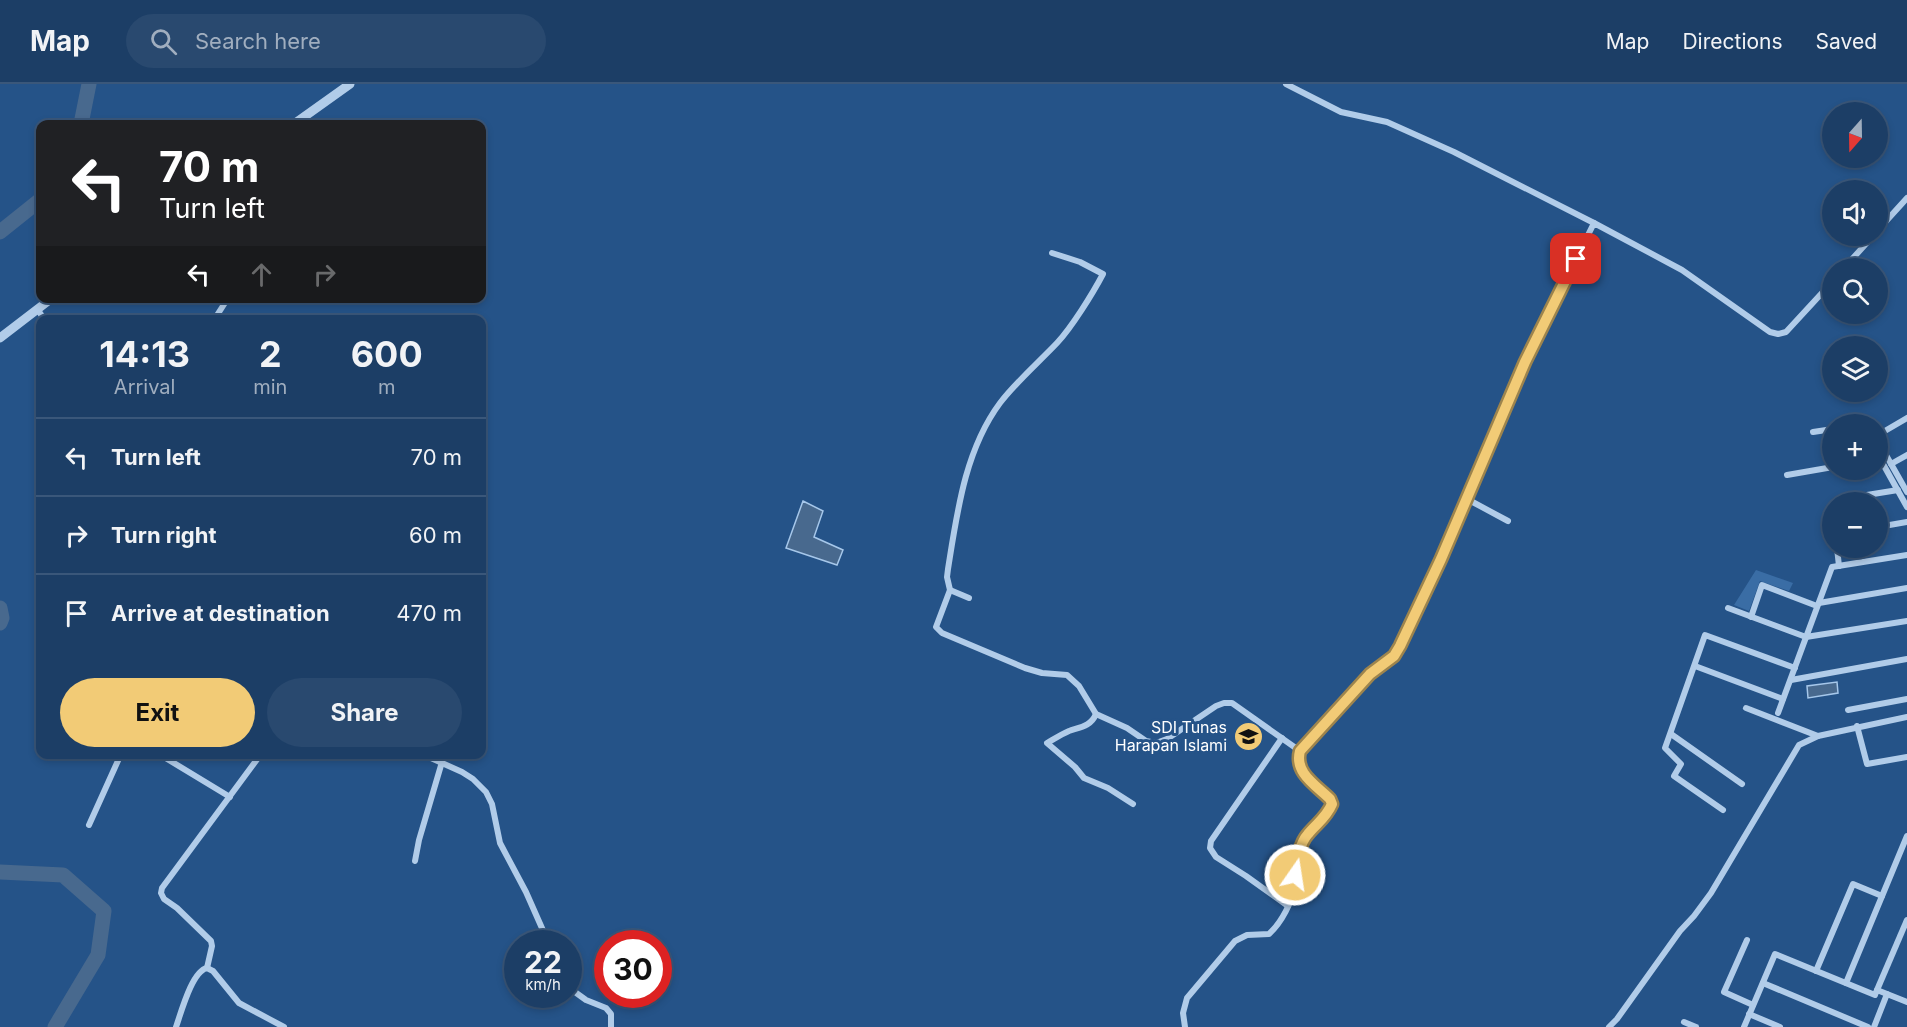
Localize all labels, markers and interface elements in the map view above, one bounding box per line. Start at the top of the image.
search box [126,14,546,68]
text: Map [30,24,90,58]
icon: search [147,25,180,58]
text: Search here [195,28,321,54]
text: Map [1606,29,1649,54]
text: Directions [1682,29,1783,54]
text: Saved [1816,29,1877,54]
north arrow [1822,102,1888,168]
map controls [1822,102,1888,558]
text: 70 m [159,141,259,192]
icon: left [60,144,138,222]
button: sound [1822,180,1888,246]
text: Turn left [159,192,265,225]
pin [1550,233,1601,284]
icon: arrive [1559,242,1592,275]
icon: left [182,258,215,291]
icon: ahead [245,258,278,291]
icon: right [308,258,341,291]
button: search [1822,258,1888,324]
text: 14:13 [99,332,190,376]
text: 2 [259,332,282,376]
text: 600 [351,332,423,376]
button: layers [1822,336,1888,402]
text: Arrival [114,375,175,399]
text: min [253,375,287,399]
text: m [378,375,395,399]
button: + [1822,414,1888,480]
icon: left [60,441,93,474]
text: Turn left [111,444,201,470]
text: 70 m [411,444,462,470]
button: − [1822,492,1888,558]
icon: right [60,519,93,552]
text: Turn right [111,522,217,548]
text: 60 m [409,522,462,548]
icon: arrive [60,597,93,630]
text: Arrive at destination [111,600,330,626]
text: 470 m [396,600,462,626]
button: Exit [60,678,255,747]
button: Share [267,678,462,747]
place label: SDI Tunas Harapan Islami [1115,717,1227,755]
school or university icon: SDI Tunas Harapan Islami [1232,720,1264,752]
position arrow [1263,843,1327,907]
speed limit sign: 30 [594,930,672,1008]
text: 22 [524,944,562,980]
text: km/h [525,975,561,994]

